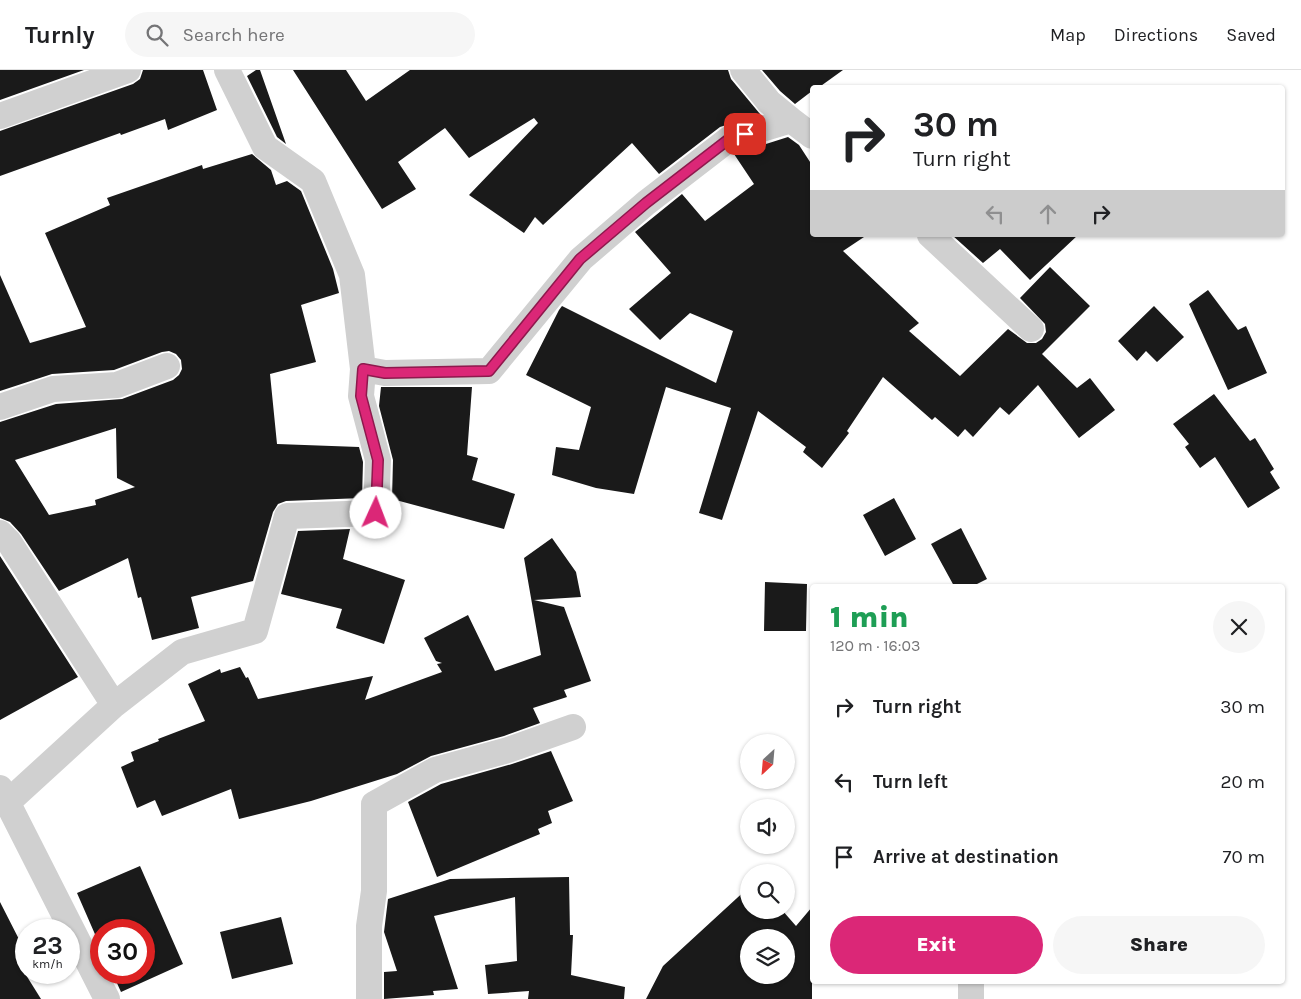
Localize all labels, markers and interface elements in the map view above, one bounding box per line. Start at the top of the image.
search box [125,12,475,57]
text: Turnly [25,21,95,49]
icon: search [143,21,171,49]
text: Search here [183,24,285,46]
text: Map [1050,24,1086,46]
text: Directions [1114,24,1198,46]
text: Saved [1226,24,1276,46]
text: 30 m [913,104,999,145]
icon: right [830,105,895,170]
pin [724,113,766,155]
icon: arrive [731,120,759,148]
text: Turn right [913,146,1011,172]
icon: left [981,200,1009,228]
icon: ahead [1034,200,1062,228]
icon: right [1087,200,1115,228]
position arrow [349,486,401,538]
text: 1 min [830,599,909,635]
button: close [1213,601,1265,653]
text: 120 m · 16:03 [830,636,920,655]
icon: right [830,693,858,721]
text: Turn right [873,696,962,718]
text: 30 m [1220,696,1265,718]
north arrow [740,734,795,789]
map controls [740,734,795,984]
icon: left [830,768,858,796]
text: Turn left [873,771,948,793]
text: 20 m [1220,771,1265,793]
button: sound [740,799,795,854]
icon: arrive [830,843,858,871]
text: Arrive at destination [873,846,1059,868]
text: 70 m [1223,846,1265,868]
button: search [740,864,795,919]
button: Exit [830,916,1043,974]
button: Share [1053,916,1265,974]
speed limit sign: 30 [90,919,155,984]
button: layers [740,929,795,984]
text: 23 [32,931,63,960]
text: km/h [32,957,63,971]

